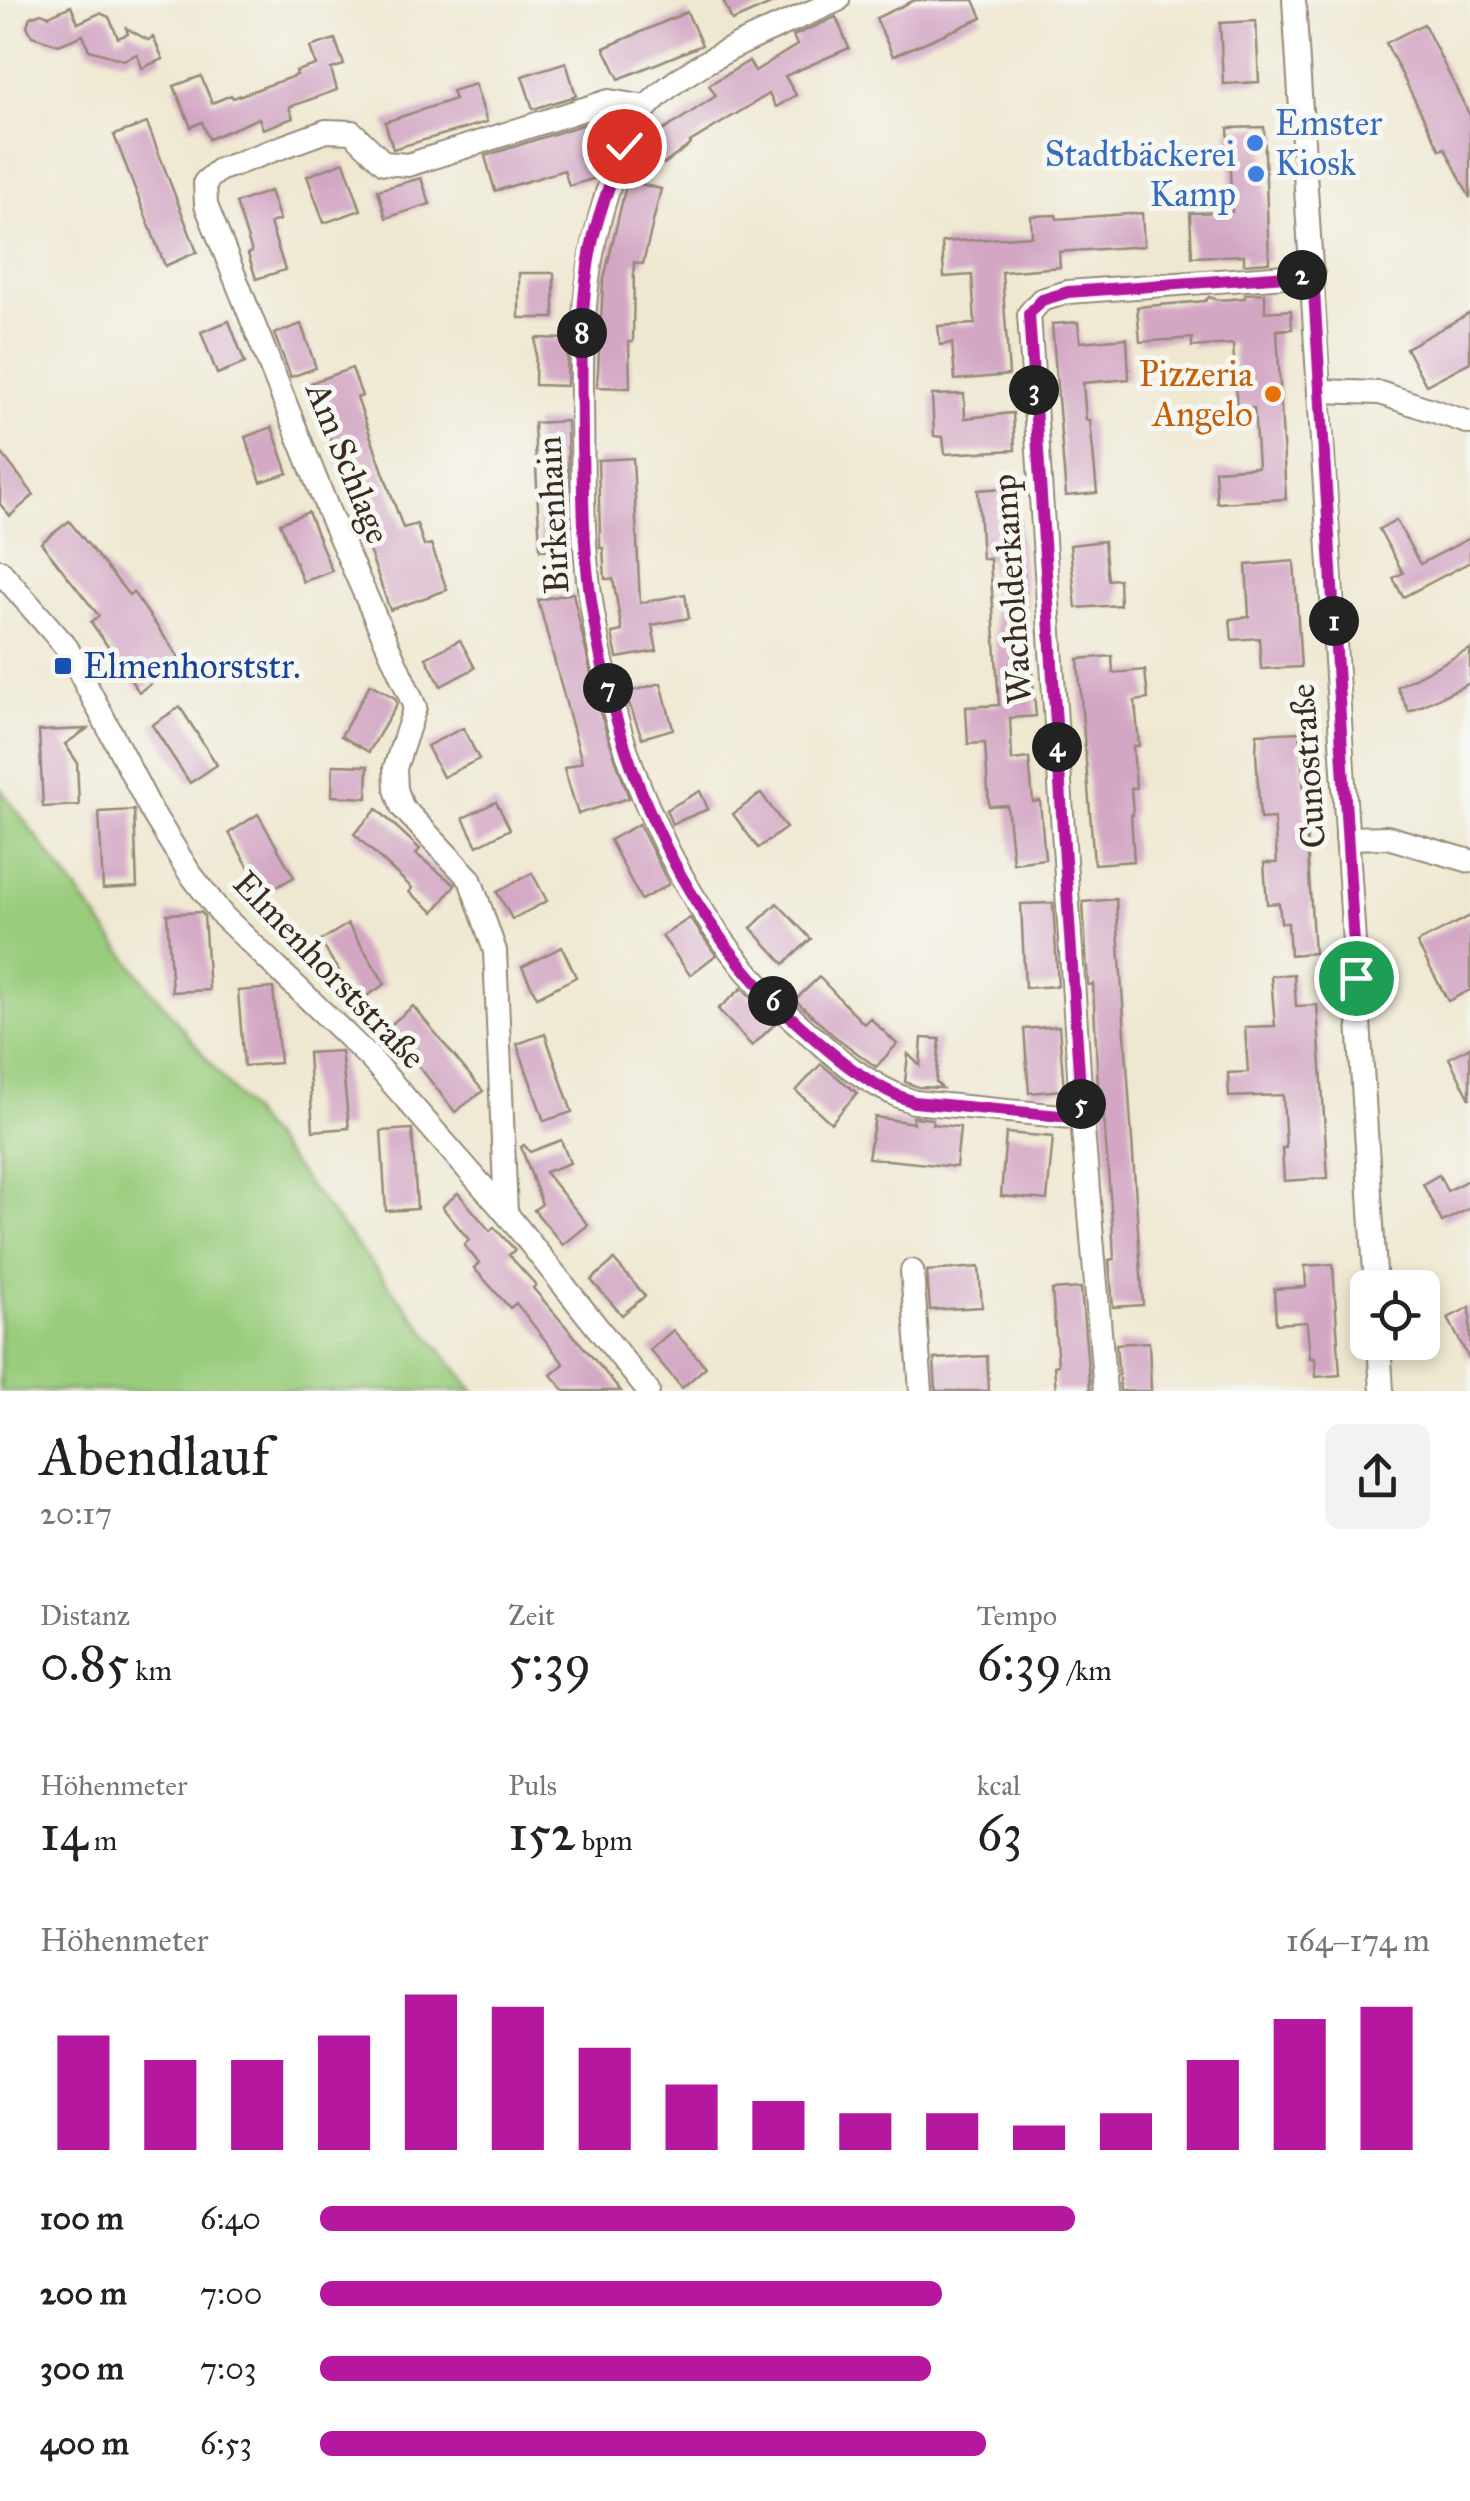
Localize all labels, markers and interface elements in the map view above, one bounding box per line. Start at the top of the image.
place label: Emster Kiosk [1275,102,1383,185]
pin [582,104,667,189]
icon: check [597,119,652,174]
marker: Emster Kiosk [1244,132,1266,154]
place label: Stadtbäckerei Kamp [1045,133,1236,216]
marker: Stadtbäckerei Kamp [1245,163,1267,185]
pin: 2 [1277,250,1327,300]
text: 2 [1295,257,1309,292]
pin: 8 [557,308,607,358]
text: 8 [575,315,589,350]
place label: Pizzeria Angelo [1139,353,1253,436]
pin: 3 [1009,365,1059,415]
text: 3 [1028,372,1040,407]
street label: Am Schlage [295,374,400,550]
marker: Pizzeria Angelo [1262,383,1284,405]
street label: Birkenhain [527,435,579,595]
street label: Wacholderkamp [983,473,1041,705]
pin: 1 [1309,596,1359,646]
text: 1 [1328,603,1340,638]
place label: Elmenhorststr. [83,645,301,688]
marker: Elmenhorststr. [52,655,74,677]
pin: 7 [583,663,633,713]
text: 7 [601,670,615,705]
street label: Cunostraße [1281,682,1335,850]
pin: 4 [1032,722,1082,772]
text: 4 [1049,729,1065,764]
street label: Elmenhorststraße [224,862,434,1078]
pin [1314,936,1399,1021]
icon: arrive [1329,951,1384,1006]
pin: 6 [748,976,798,1026]
text: 6 [766,983,780,1018]
pin: 5 [1056,1079,1106,1129]
text: 5 [1074,1086,1088,1121]
map controls [1350,1270,1440,1360]
button: locate [1350,1270,1440,1360]
text: Abendlauf [40,1423,270,1490]
button: share [1325,1424,1430,1529]
text: 20:17 [40,1494,112,1533]
text: Distanz [40,1598,130,1633]
text: Zeit [508,1598,555,1633]
text: Tempo [977,1598,1057,1633]
text: 0.85 [40,1633,129,1694]
text: 5:39 [508,1633,591,1694]
text: 6:39 [977,1633,1062,1694]
text: km [129,1653,172,1688]
text: /km [1062,1653,1112,1688]
text: Höhenmeter [40,1768,188,1803]
text: Puls [508,1768,557,1803]
text: kcal [977,1768,1021,1803]
text: 14 [40,1803,88,1864]
text: 152 [508,1803,576,1864]
text: 63 [977,1803,1022,1864]
text: m [88,1823,117,1858]
text: bpm [576,1823,633,1858]
text: Höhenmeter [40,1921,209,1960]
text: 164–174 m [1286,1921,1430,1960]
text: 100 m [40,2199,124,2238]
text: 6:40 [200,2199,261,2238]
text: 200 m [40,2274,127,2313]
text: 7:00 [200,2274,262,2313]
text: 300 m [40,2349,124,2388]
text: 7:03 [200,2349,257,2388]
text: 400 m [40,2424,129,2463]
text: 6:53 [200,2424,252,2463]

